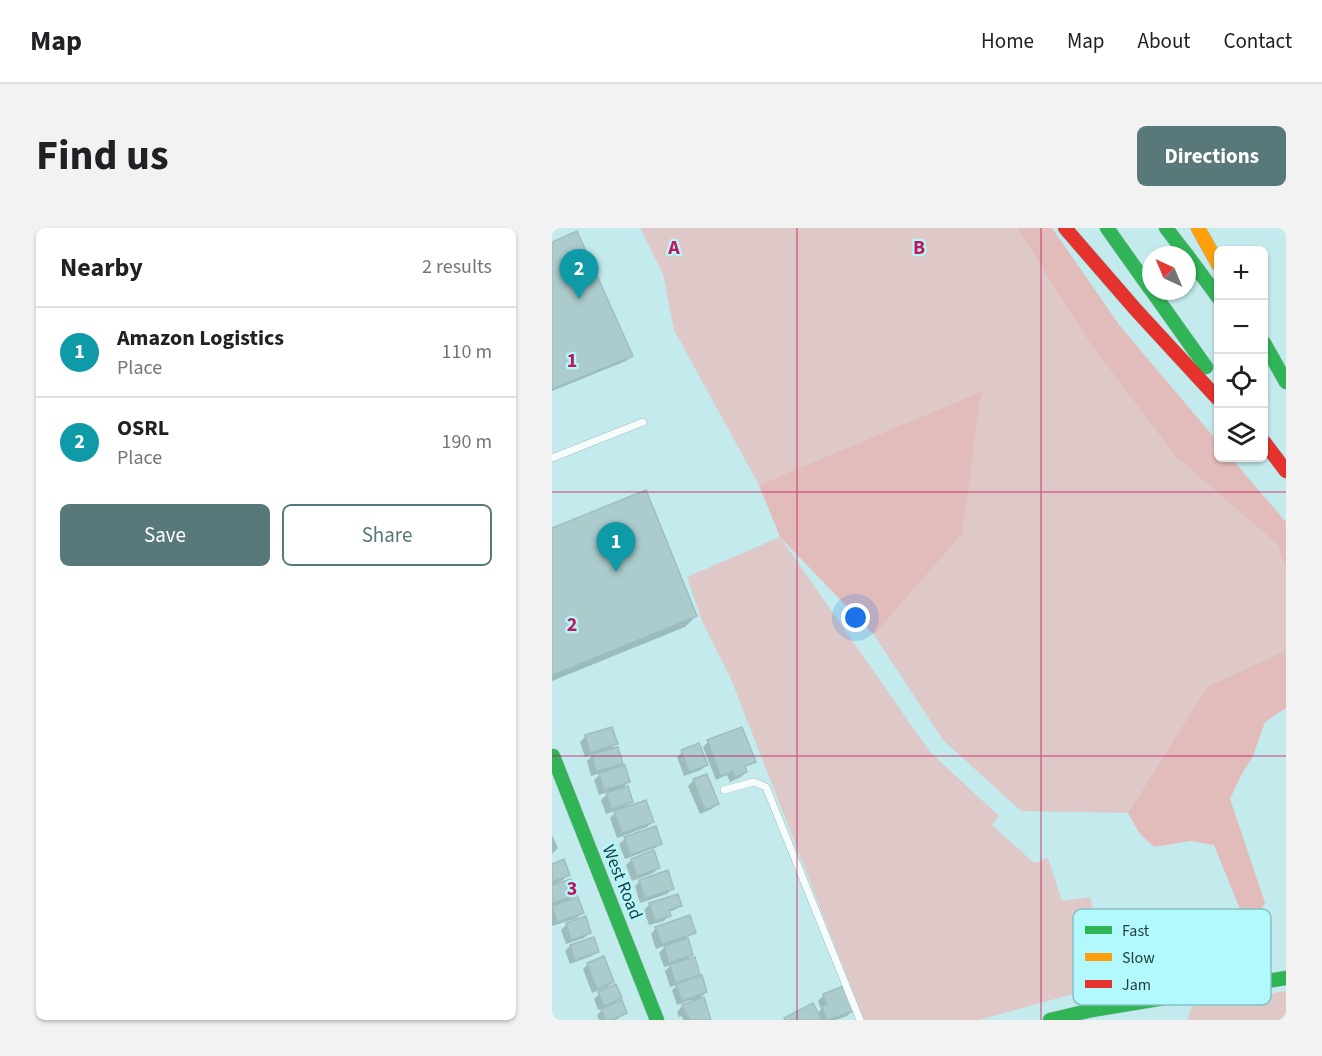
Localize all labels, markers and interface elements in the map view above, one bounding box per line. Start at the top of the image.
text: Map [30,21,82,61]
text: Home [981,26,1034,56]
text: Map [1067,26,1105,56]
text: About [1138,26,1190,56]
text: Contact [1223,26,1292,56]
text: Find us [36,126,169,186]
button: Directions [1137,126,1286,186]
text: A [667,234,680,262]
text: B [913,234,925,262]
north arrow [1142,246,1196,300]
map controls [1214,246,1268,462]
button: + [1214,246,1268,300]
text: Nearby [60,249,143,286]
pin: 2 [560,250,598,299]
text: 2 results [422,253,492,281]
button: − [1214,300,1268,354]
text: Amazon Logistics [117,322,284,354]
text: 1 [74,338,85,366]
text: 110 m [442,338,492,366]
text: 1 [567,347,577,375]
text: Place [117,354,162,382]
button: locate [1214,354,1268,408]
button: layers [1214,408,1268,462]
text: OSRL [117,412,169,444]
text: 2 [74,428,85,456]
text: 190 m [442,428,492,456]
text: Place [117,444,162,472]
button: Save [60,504,270,566]
button: Share [282,504,492,566]
pin: 1 [596,522,636,572]
your location [841,603,870,632]
text: 2 [567,611,577,639]
street label: West Road [596,841,648,923]
text: 3 [567,875,577,903]
legend [1073,909,1271,1005]
text: Fast [1122,920,1150,942]
text: Slow [1122,947,1155,969]
text: Jam [1122,974,1151,996]

